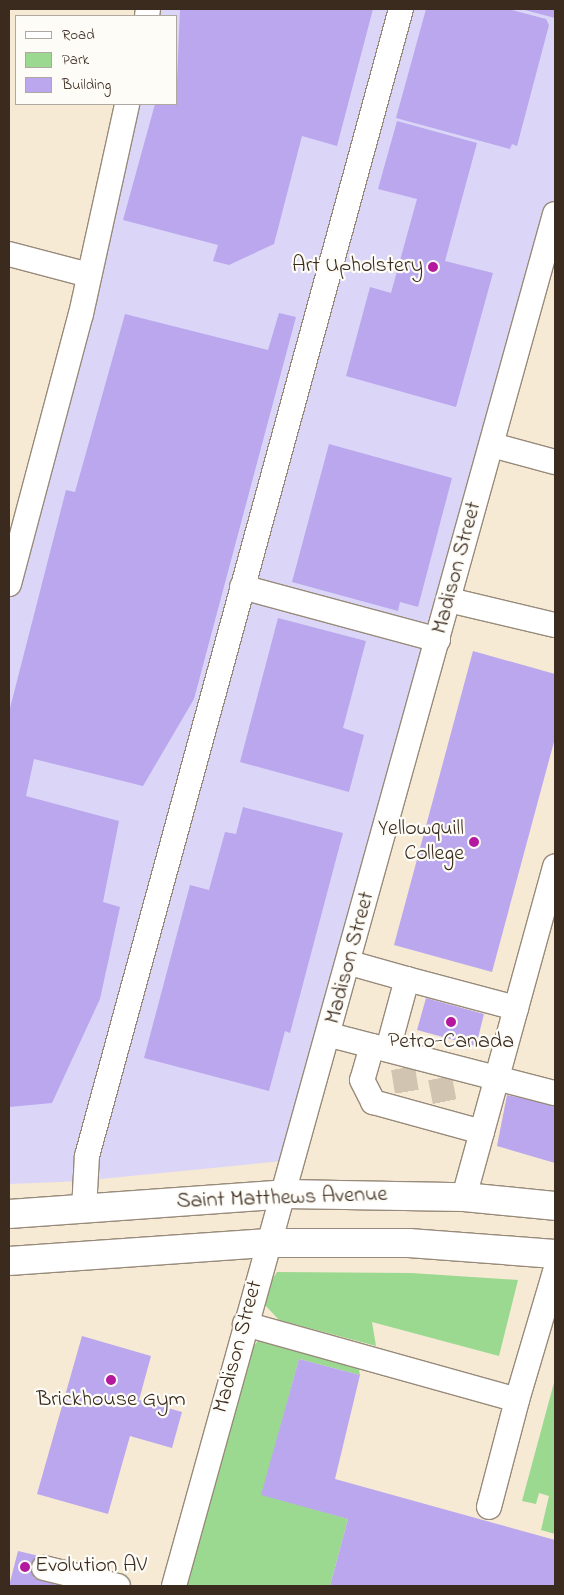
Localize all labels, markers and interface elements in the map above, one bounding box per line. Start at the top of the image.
legend [15,15,178,105]
text: Road [62,24,95,46]
text: Park [62,49,89,71]
text: Building [62,74,111,96]
place label: Art Upholstery [292,254,423,280]
marker: Art Upholstery [427,261,439,273]
street label: Madison Street [428,499,488,637]
place label: Yellowquill College [378,816,464,868]
marker: Yellowquill College [468,836,480,848]
street label: Madison Street [321,889,381,1027]
marker: Petro-Canada [445,1016,457,1028]
place label: Petro-Canada [388,1030,514,1056]
street label: Saint Matthews Avenue [176,1182,388,1216]
street label: Madison Street [209,1278,269,1416]
marker: Brickhouse Gym [105,1374,117,1386]
place label: Brickhouse Gym [36,1388,186,1414]
place label: Evolution AV [35,1554,147,1580]
marker: Evolution AV [19,1561,31,1573]

